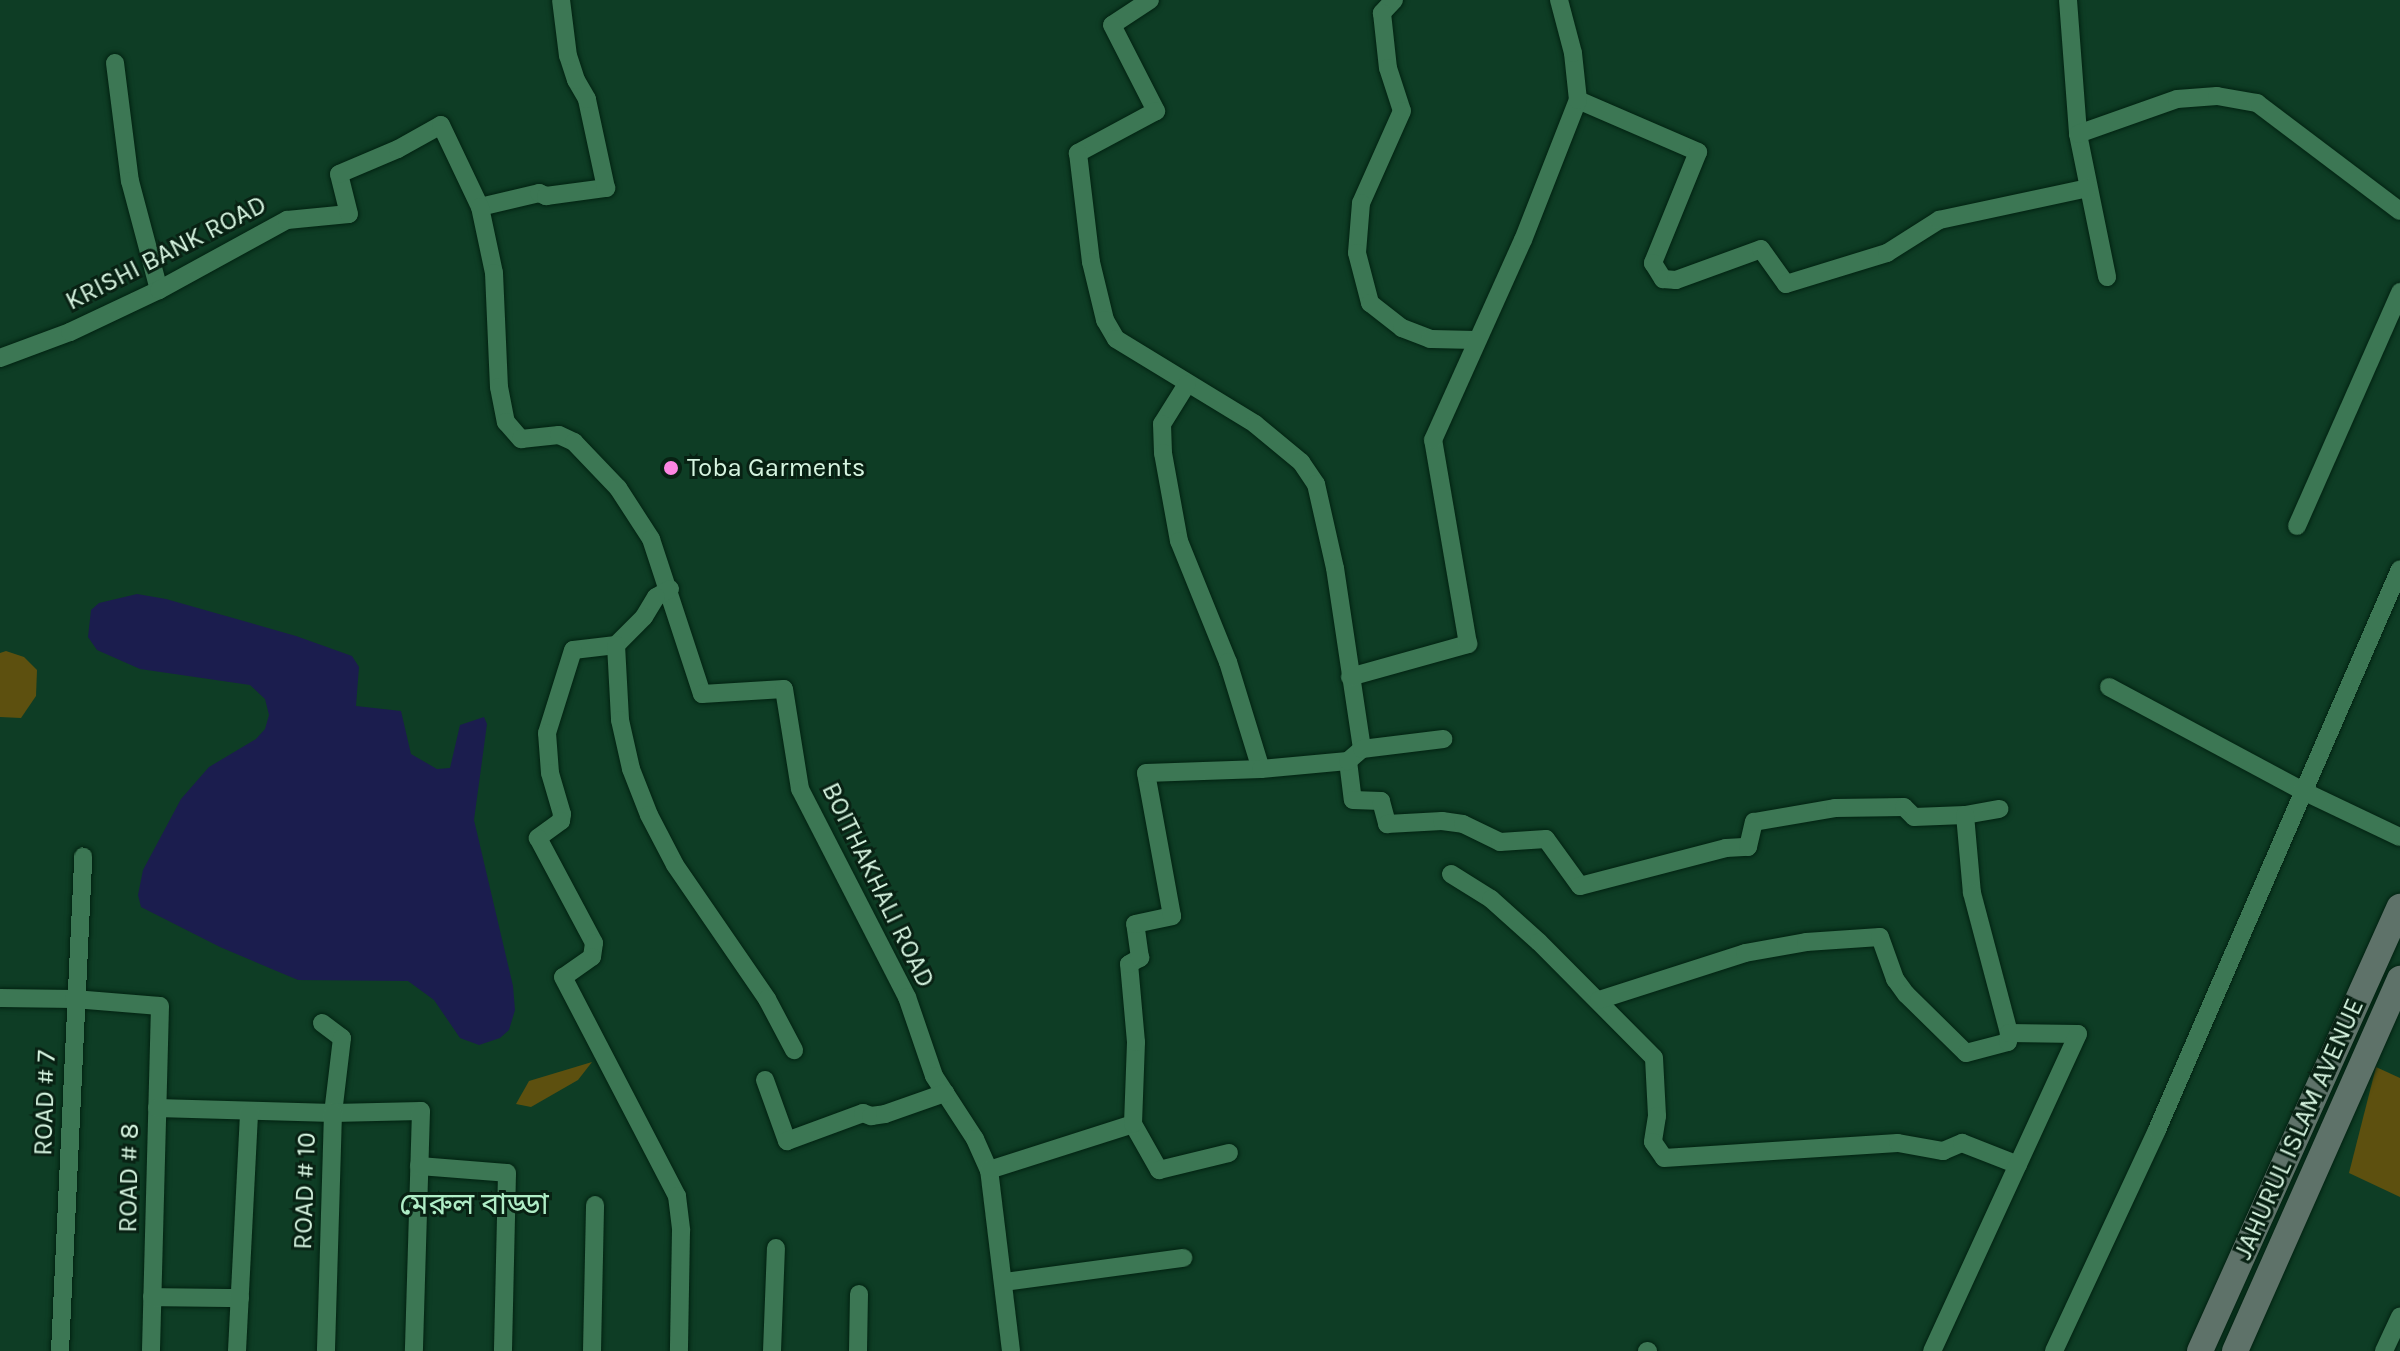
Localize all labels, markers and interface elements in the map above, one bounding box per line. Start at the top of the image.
street label: KRISHI BANK ROAD [60,189,272,317]
place label: Toba Garments [687,452,865,484]
marker: Toba Garments [662,459,680,477]
street label: BOITHAKHALI ROAD [815,777,941,993]
street label: JAHURUL ISLAM AVENUE [2227,994,2371,1264]
street label: ROAD # 7 [28,1050,62,1156]
street label: ROAD # 8 [112,1123,146,1233]
street label: ROAD # 10 [287,1132,323,1250]
district label: মেরুল বাড্ডা [399,1186,549,1222]

